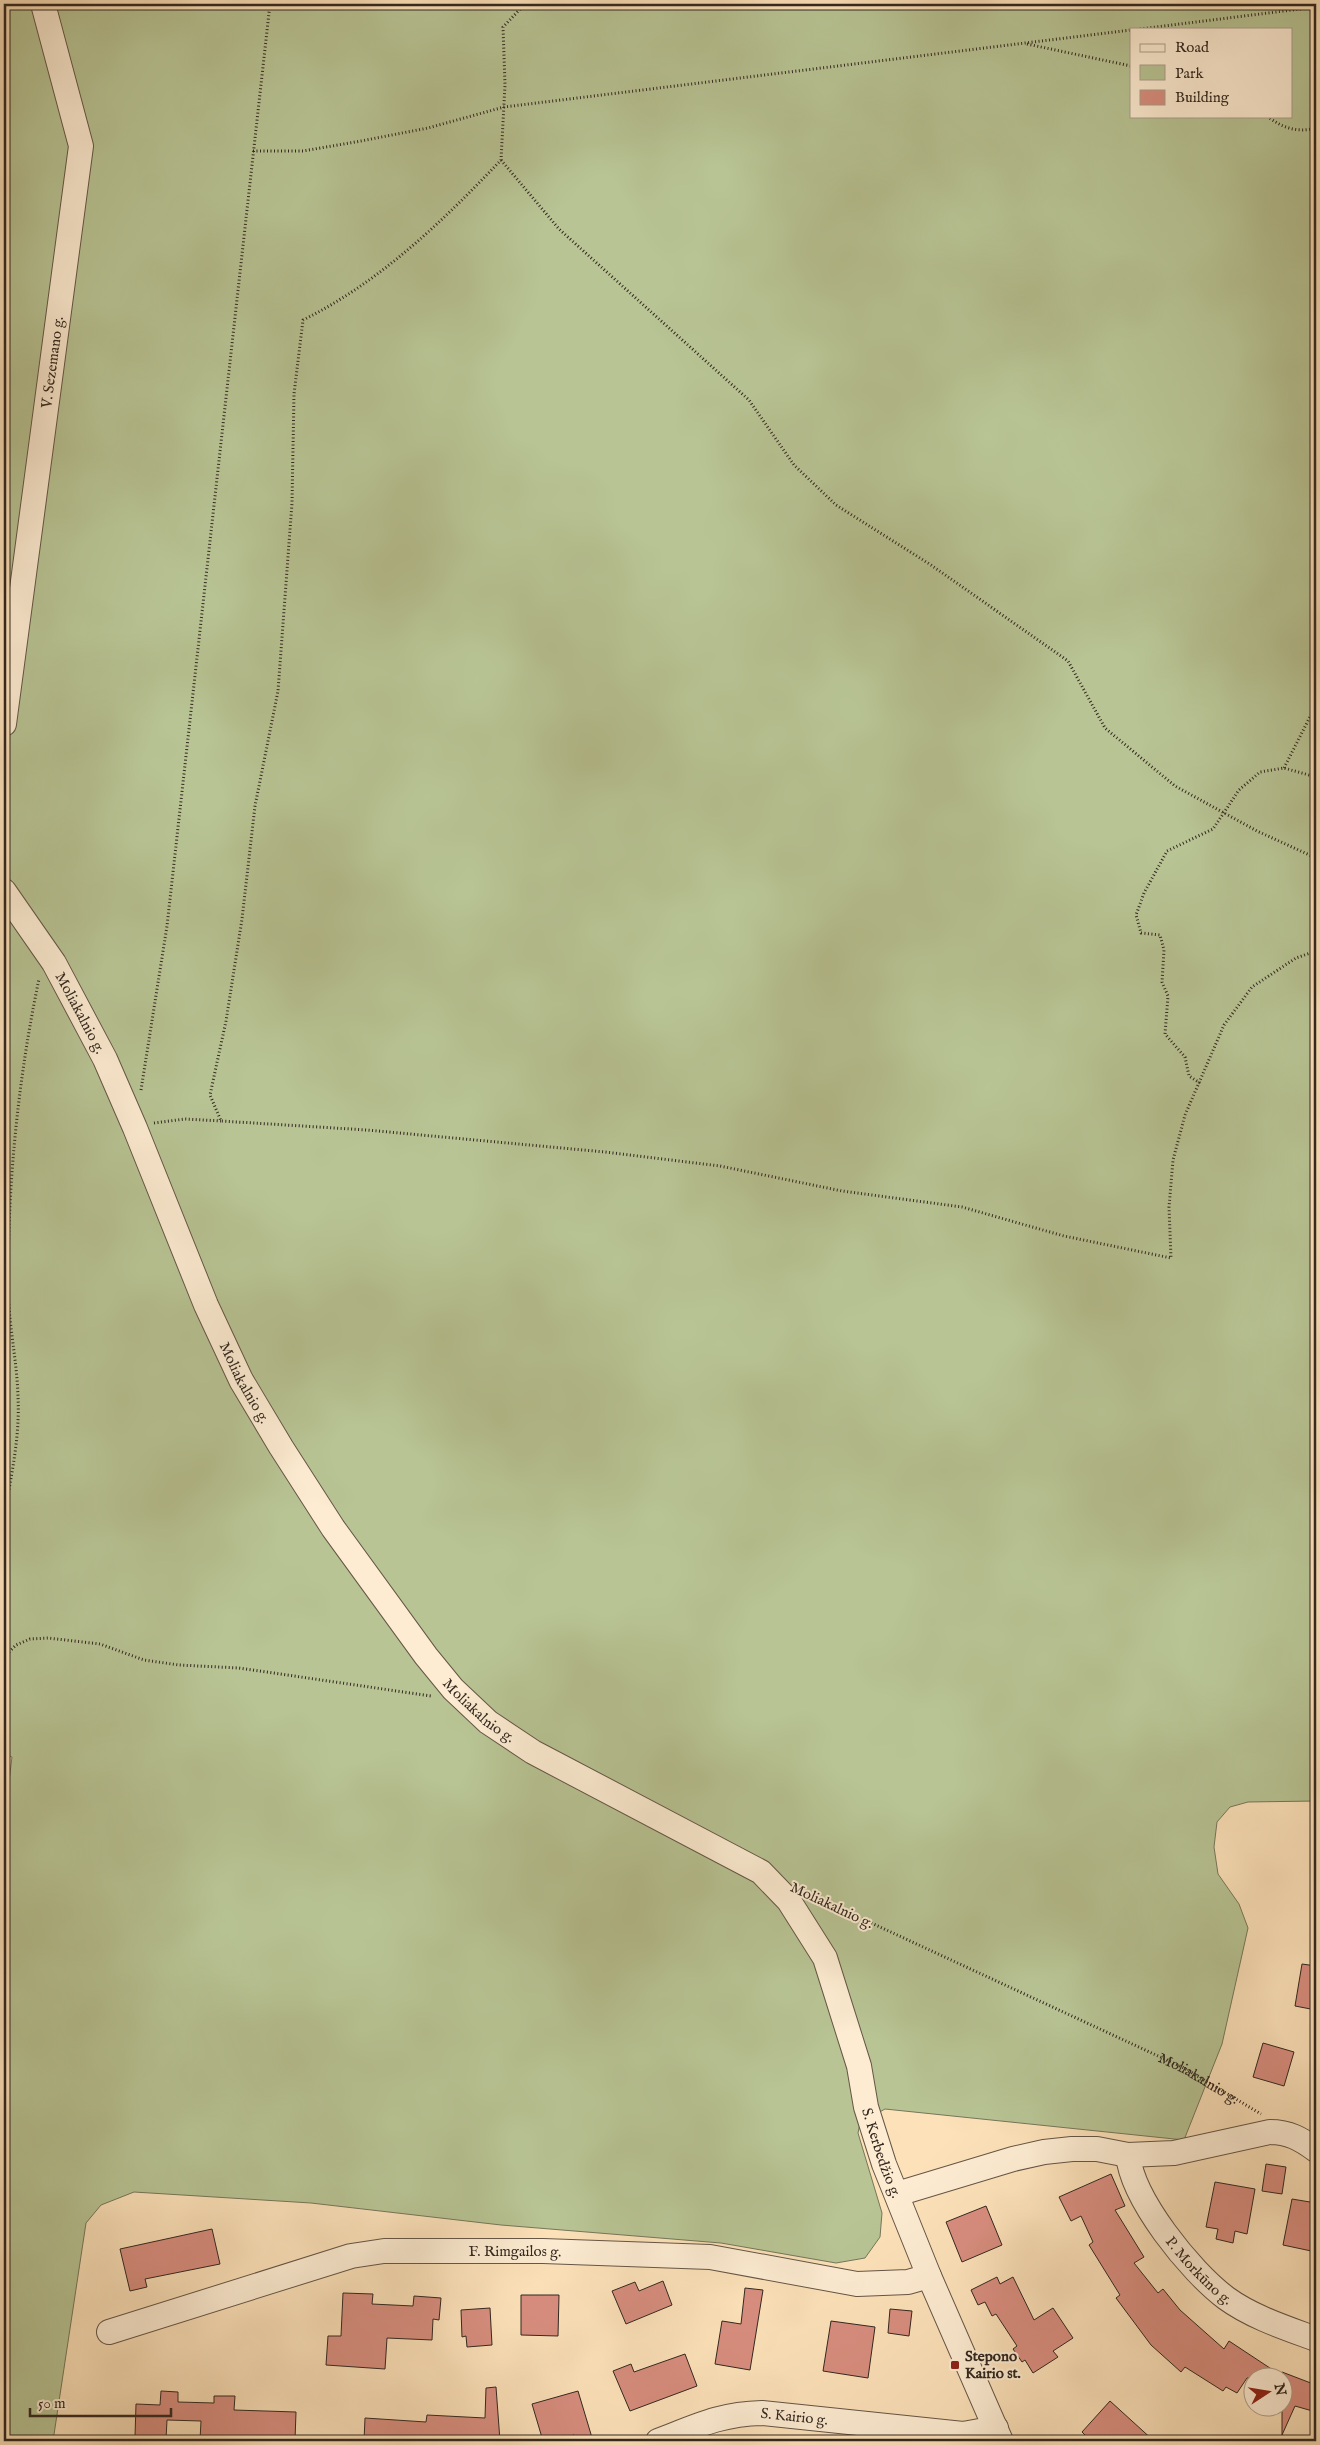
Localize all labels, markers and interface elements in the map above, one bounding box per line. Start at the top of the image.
legend [1130,28,1292,118]
text: Road [1175,38,1210,57]
text: Park [1175,64,1205,83]
text: Building [1175,88,1230,107]
street label: V. Sezemano g. [37,315,68,410]
street label: Moliakalnio g. [51,969,109,1057]
street label: Moliakalnio g. [215,1339,274,1427]
street label: Moliakalnio g. [438,1675,518,1747]
street label: Moliakalnio g. [787,1878,876,1933]
street label: Moliakalnio g. [1155,2048,1242,2109]
street label: S. Kerbedžio g. [857,2106,906,2201]
street label: P. Morkūno g. [1161,2233,1236,2309]
street label: F. Rimgailos g. [469,2242,562,2262]
place label: Stepono Kairio st. [965,2347,1021,2383]
marker: Stepono Kairio st. [949,2359,961,2371]
north arrow [1242,2368,1292,2418]
text: N [1269,2381,1290,2397]
scale bar [30,2385,171,2417]
text: 50 m [38,2394,66,2413]
street label: S. Kairio g. [760,2404,829,2430]

